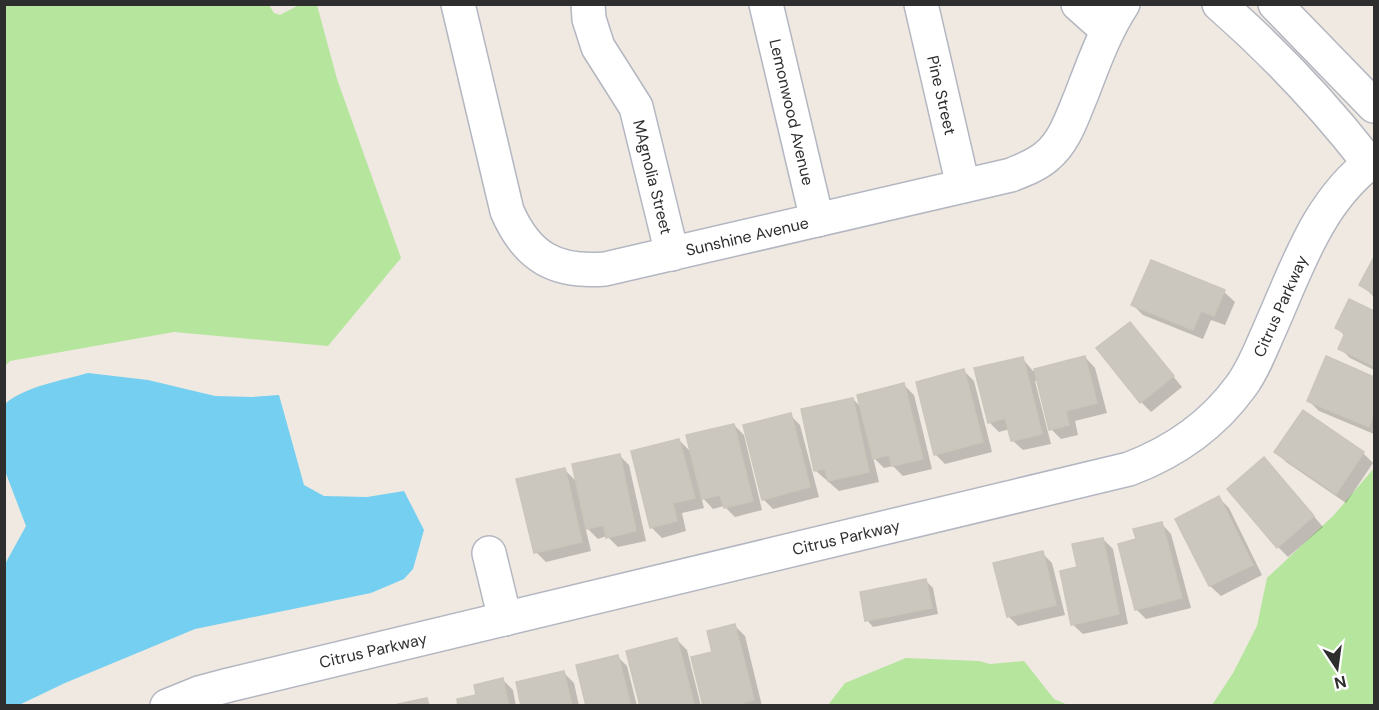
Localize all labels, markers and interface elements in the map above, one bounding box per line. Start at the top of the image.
street label: Lemonwood Avenue [764,37,819,187]
street label: Pine Street [922,53,961,137]
street label: MAgnolia Street [628,118,677,237]
street label: Sunshine Avenue [684,212,811,261]
street label: Citrus Parkway [1249,252,1312,361]
street label: Citrus Parkway [790,515,902,560]
street label: Citrus Parkway [317,628,429,673]
north arrow [1307,638,1367,698]
text: N [1332,671,1348,694]

